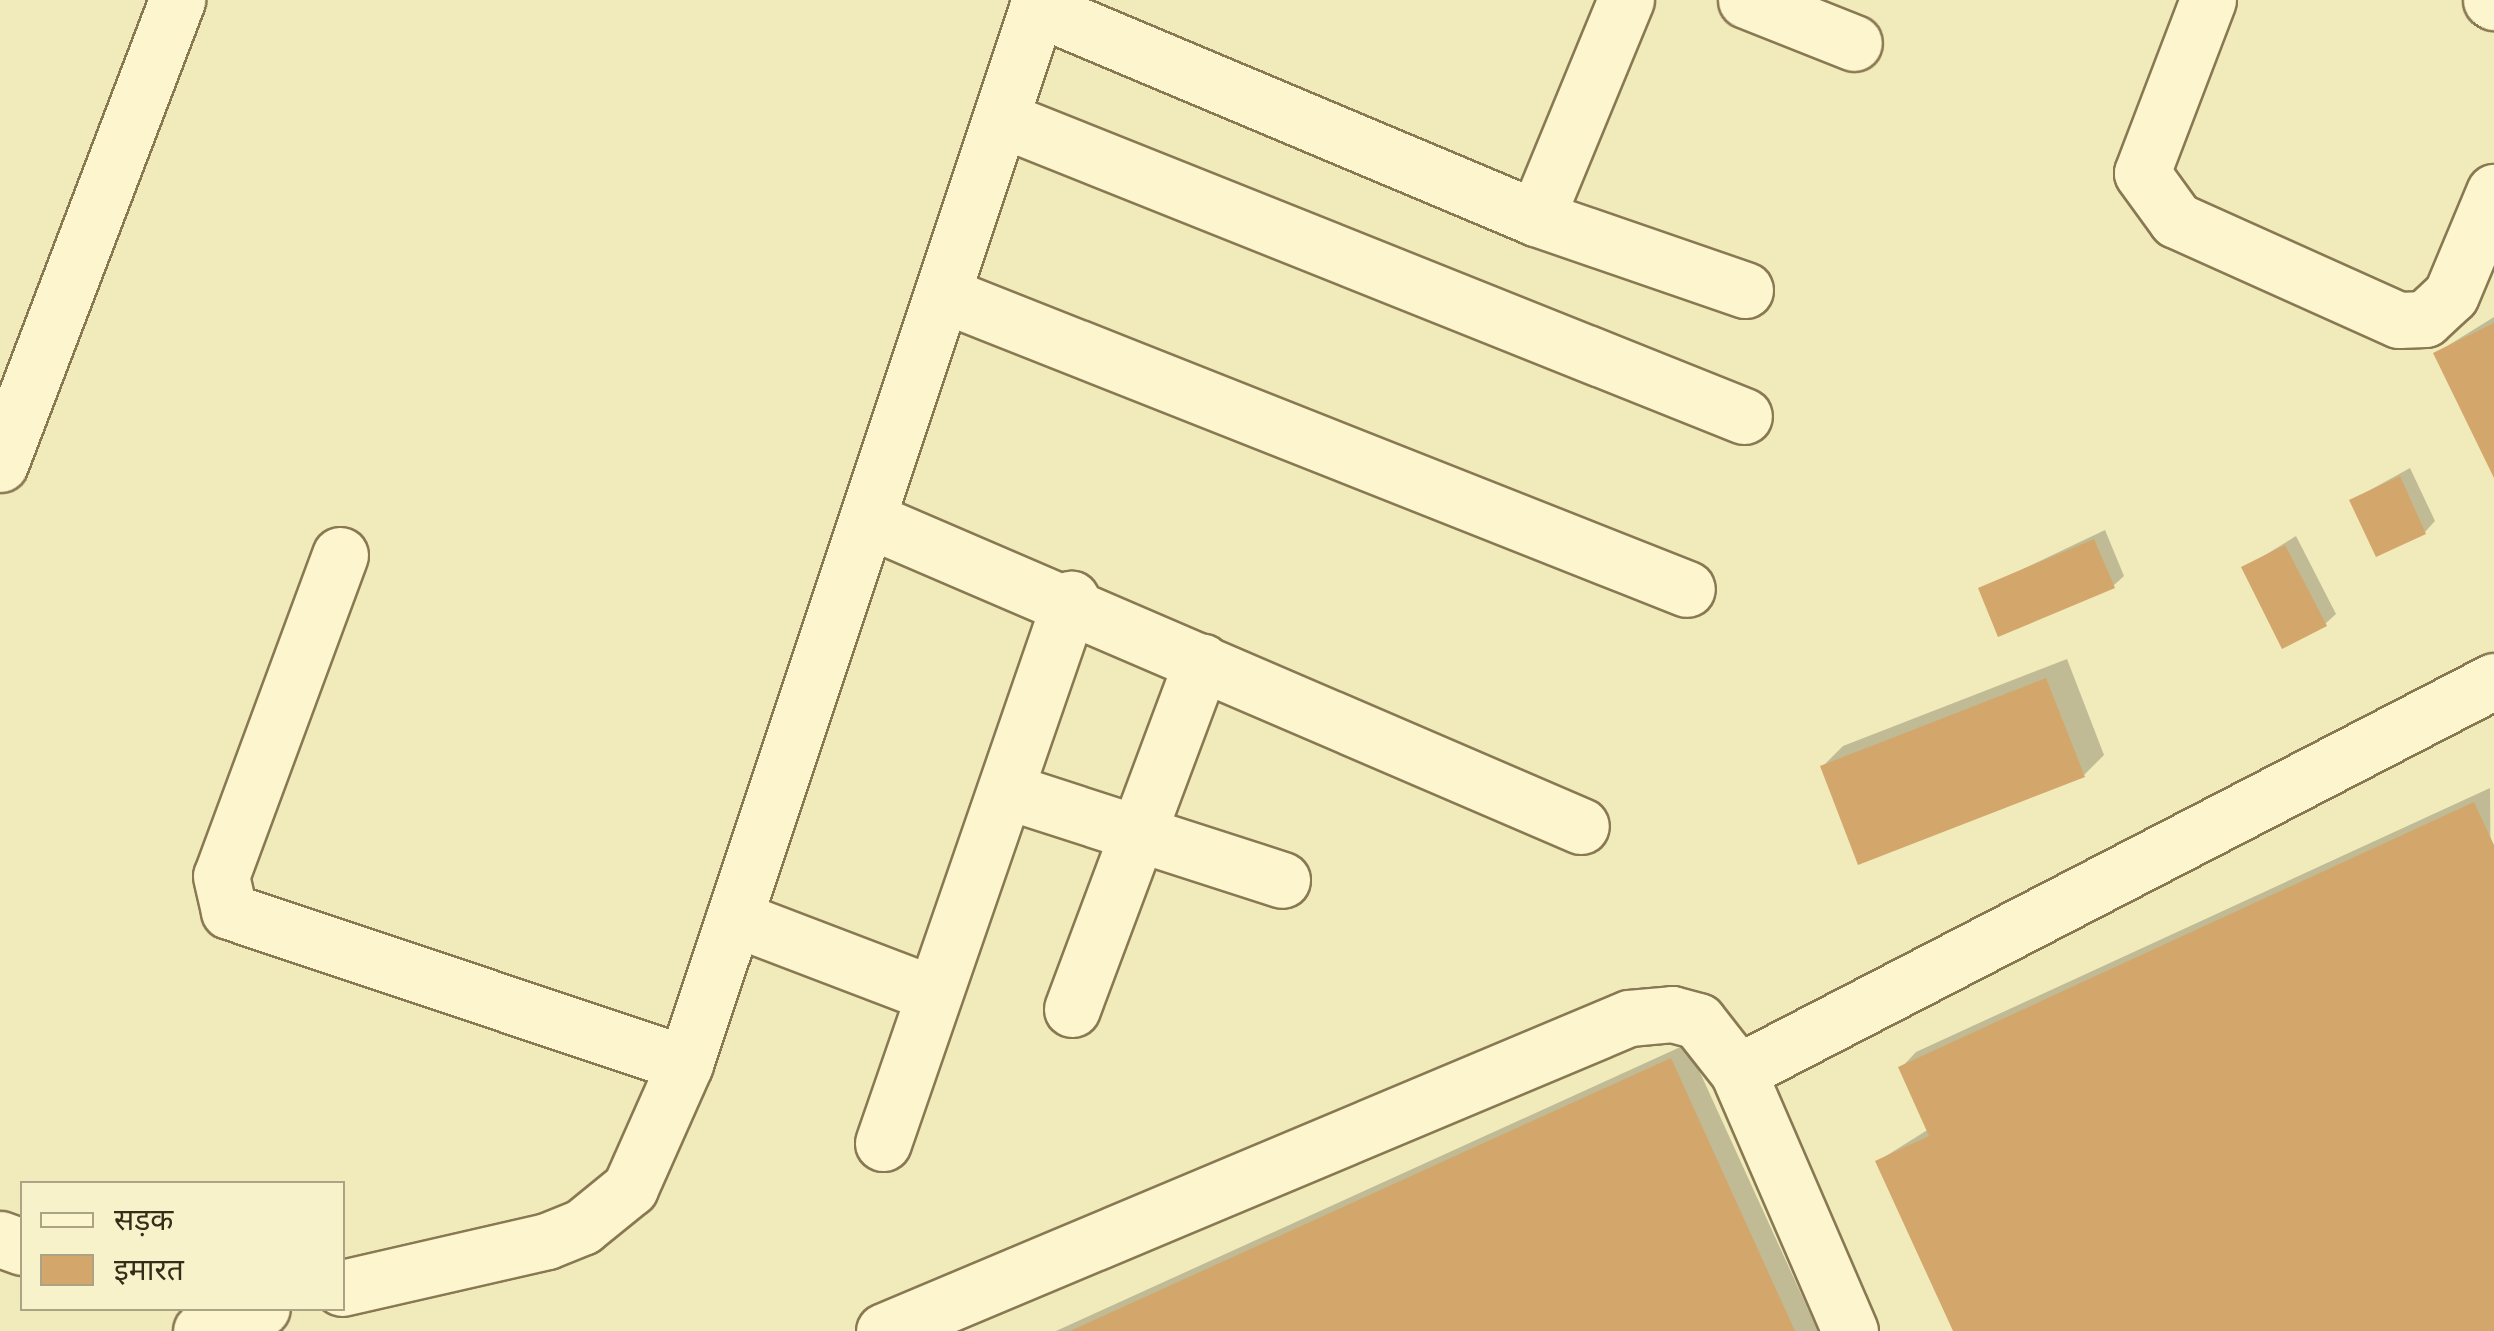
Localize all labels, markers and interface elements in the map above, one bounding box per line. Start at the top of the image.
legend [20,1181,345,1311]
text: सड़क [114,1198,173,1239]
text: इमारत [114,1248,184,1289]

